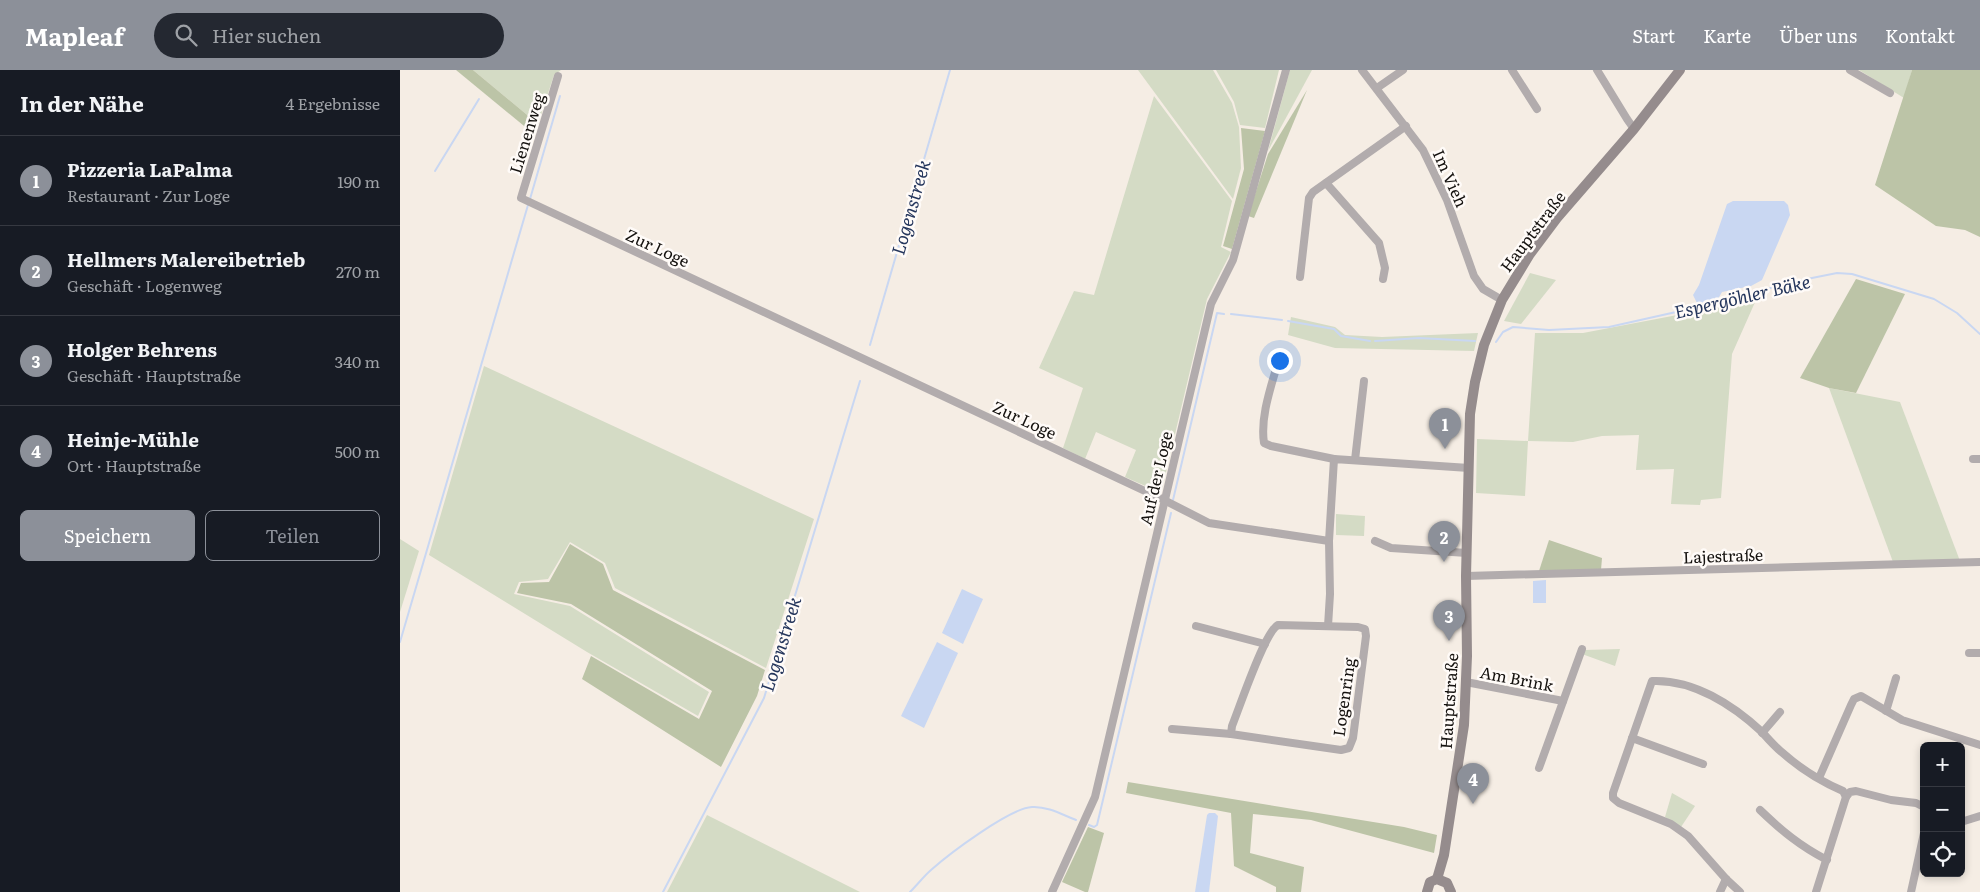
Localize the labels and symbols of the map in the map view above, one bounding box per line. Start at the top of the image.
street label: Lienenweg [502,90,550,176]
street label: Im Vieh [1428,145,1474,211]
water label: Logenstreek [884,156,937,258]
street label: Hauptstraße [1494,185,1570,277]
street label: Zur Loge [622,222,694,272]
water label: Espergöhler Bäke [1671,267,1813,325]
your location [1267,348,1293,374]
street label: Zur Loge [989,394,1061,444]
pin: 1 [1429,408,1461,449]
street label: Auf der Loge [1133,429,1177,527]
pin: 2 [1428,521,1460,562]
street label: Lajestraße [1683,542,1763,568]
water label: Logenstreek [753,593,807,695]
pin: 3 [1433,600,1465,641]
street label: Hauptstraße [1433,652,1463,750]
street label: Logenring [1326,656,1360,738]
street label: Am Brink [1478,659,1556,697]
pin: 4 [1457,763,1489,804]

